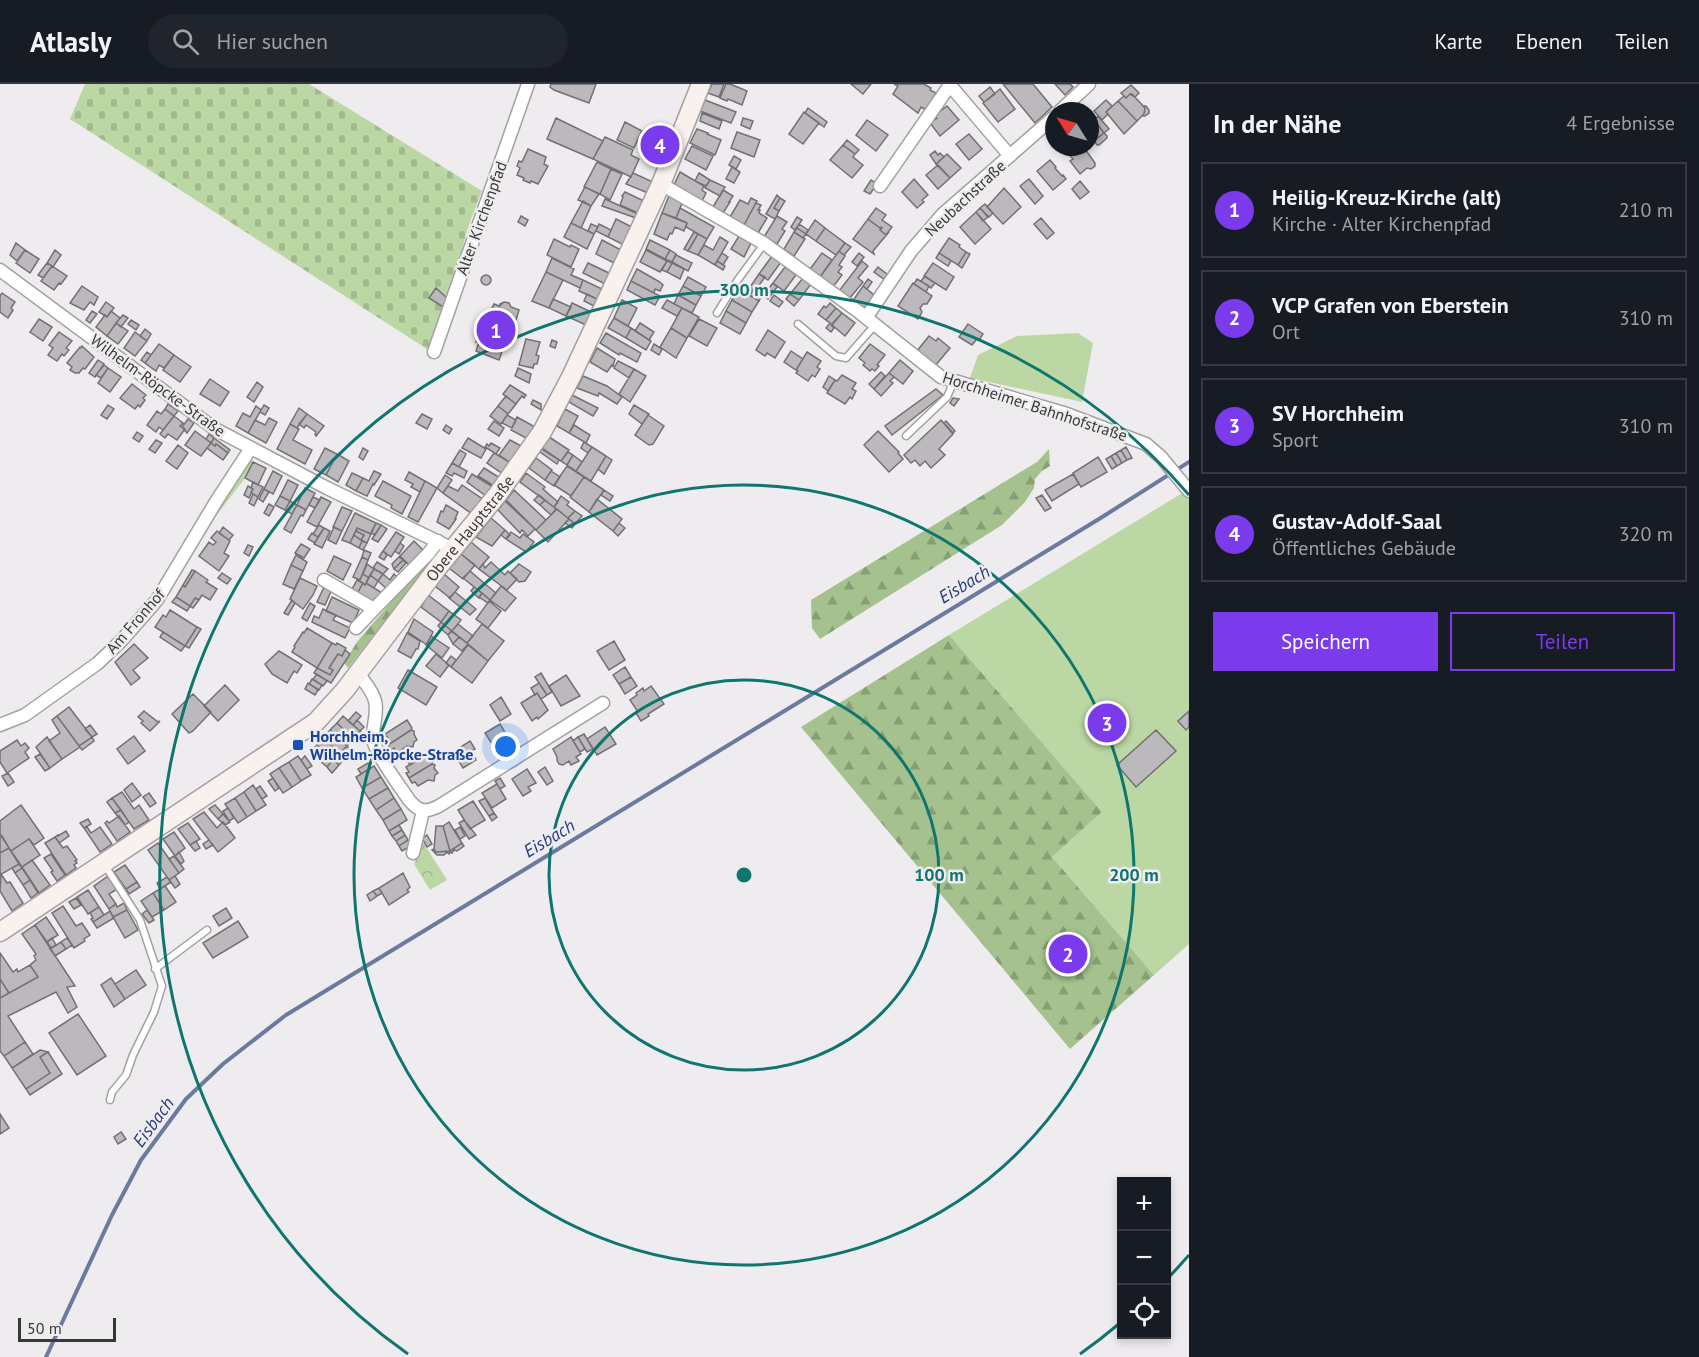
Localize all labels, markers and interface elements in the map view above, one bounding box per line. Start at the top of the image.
search box [148,14,568,68]
text: Atlasly [30,23,112,60]
icon: search [169,25,202,58]
text: Hier suchen [217,27,328,55]
text: Karte [1435,28,1483,55]
text: Ebenen [1516,28,1582,55]
text: Teilen [1615,28,1669,55]
north arrow [1045,102,1099,156]
text: In der Nähe [1213,107,1341,140]
text: 4 Ergebnisse [1566,110,1675,136]
pin: 4 [640,122,680,168]
street label: Neubachstraße [920,155,1010,241]
street label: Alter Kirchenpfad [451,158,511,278]
text: Heilig-Kreuz-Kirche (alt) [1272,183,1501,211]
text: 1 [1229,197,1240,223]
text: 210 m [1619,197,1673,223]
text: Kirche · Alter Kirchenpfad [1272,211,1491,237]
text: 300 m [719,278,769,301]
text: VCP Grafen von Eberstein [1272,291,1509,319]
text: 2 [1229,305,1240,331]
text: 310 m [1619,305,1673,331]
pin: 1 [476,308,516,352]
text: Ort [1272,319,1300,345]
street label: Wilhelm-Röpcke-Straße [87,329,229,441]
street label: Horchheimer Bahnhofstraße [940,367,1130,445]
text: SV Horchheim [1272,399,1404,427]
text: 3 [1229,413,1240,439]
text: 310 m [1619,413,1673,439]
text: Sport [1272,427,1318,453]
street label: Obere Hauptstraße [421,471,518,585]
text: Gustav-Adolf-Saal [1272,507,1441,535]
text: 4 [1229,521,1240,547]
text: 320 m [1619,521,1673,547]
text: Öffentliches Gebäude [1272,535,1456,561]
water label: Eisbach [934,560,994,608]
street label: Am Fronhof [101,584,169,658]
button: Speichern [1213,612,1438,671]
button: Teilen [1450,612,1675,671]
pin: 3 [1088,700,1126,746]
place label: Horchheim, Wilhelm-Röpcke-Straße [310,726,473,764]
your location [491,732,520,761]
marker: Horchheim, Wilhelm-Röpcke-Straße [291,738,305,752]
water label: Eisbach [519,814,579,862]
text: 100 m [914,863,964,886]
text: 200 m [1109,863,1159,886]
centre of rings [734,865,754,885]
pin: 2 [1048,932,1088,976]
water label: Eisbach [127,1092,179,1152]
map controls [1117,1177,1171,1339]
button: + [1117,1177,1171,1231]
button: − [1117,1231,1171,1285]
button: locate [1117,1285,1171,1339]
scale bar [18,1315,116,1342]
text: 50 m [27,1318,62,1338]

